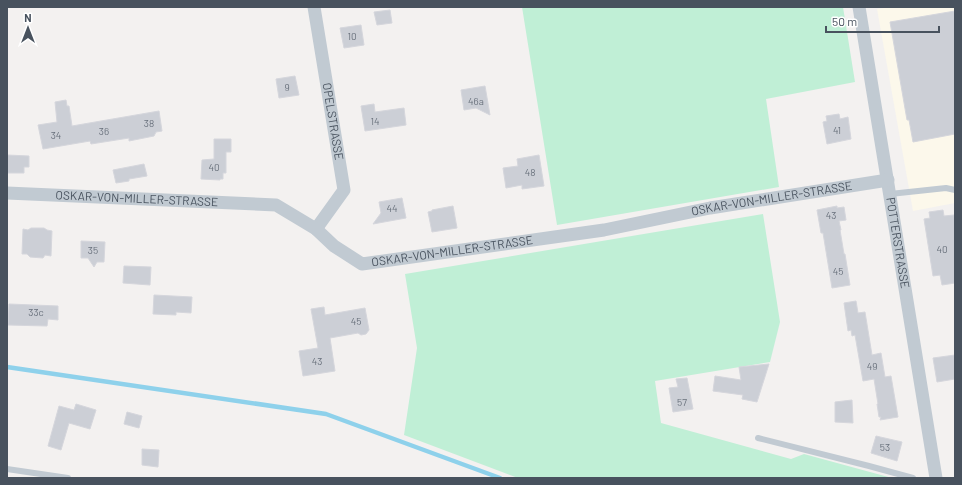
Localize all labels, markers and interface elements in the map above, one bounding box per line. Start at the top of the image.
north arrow [8,8,48,48]
scale bar [826,8,939,34]
text: N [24,11,32,24]
text: 50 m [832,14,857,28]
house number: 10 [347,30,357,42]
house number: 9 [284,81,290,93]
street label: OPELSTRASSE [321,82,347,161]
house number: 46a [468,95,484,107]
house number: 14 [370,115,380,127]
house number: 38 [144,117,154,129]
house number: 41 [833,124,841,136]
house number: 36 [99,125,109,137]
house number: 34 [51,129,61,141]
house number: 40 [208,161,220,173]
house number: 48 [525,166,535,178]
street label: OSKAR-VON-MILLER-STRASSE [690,178,853,218]
street label: OSKAR-VON-MILLER-STRASSE [55,187,219,208]
street label: POTTERSTRASSE [884,196,913,289]
house number: 44 [386,202,398,214]
house number: 43 [826,209,836,221]
street label: OSKAR-VON-MILLER-STRASSE [370,232,534,269]
house number: 40 [936,243,948,255]
house number: 35 [88,244,98,256]
house number: 45 [833,265,843,277]
house number: 33c [28,306,44,318]
house number: 45 [351,315,361,327]
house number: 43 [312,355,322,367]
house number: 49 [867,360,877,372]
house number: 57 [677,396,687,408]
house number: 53 [880,441,890,453]

